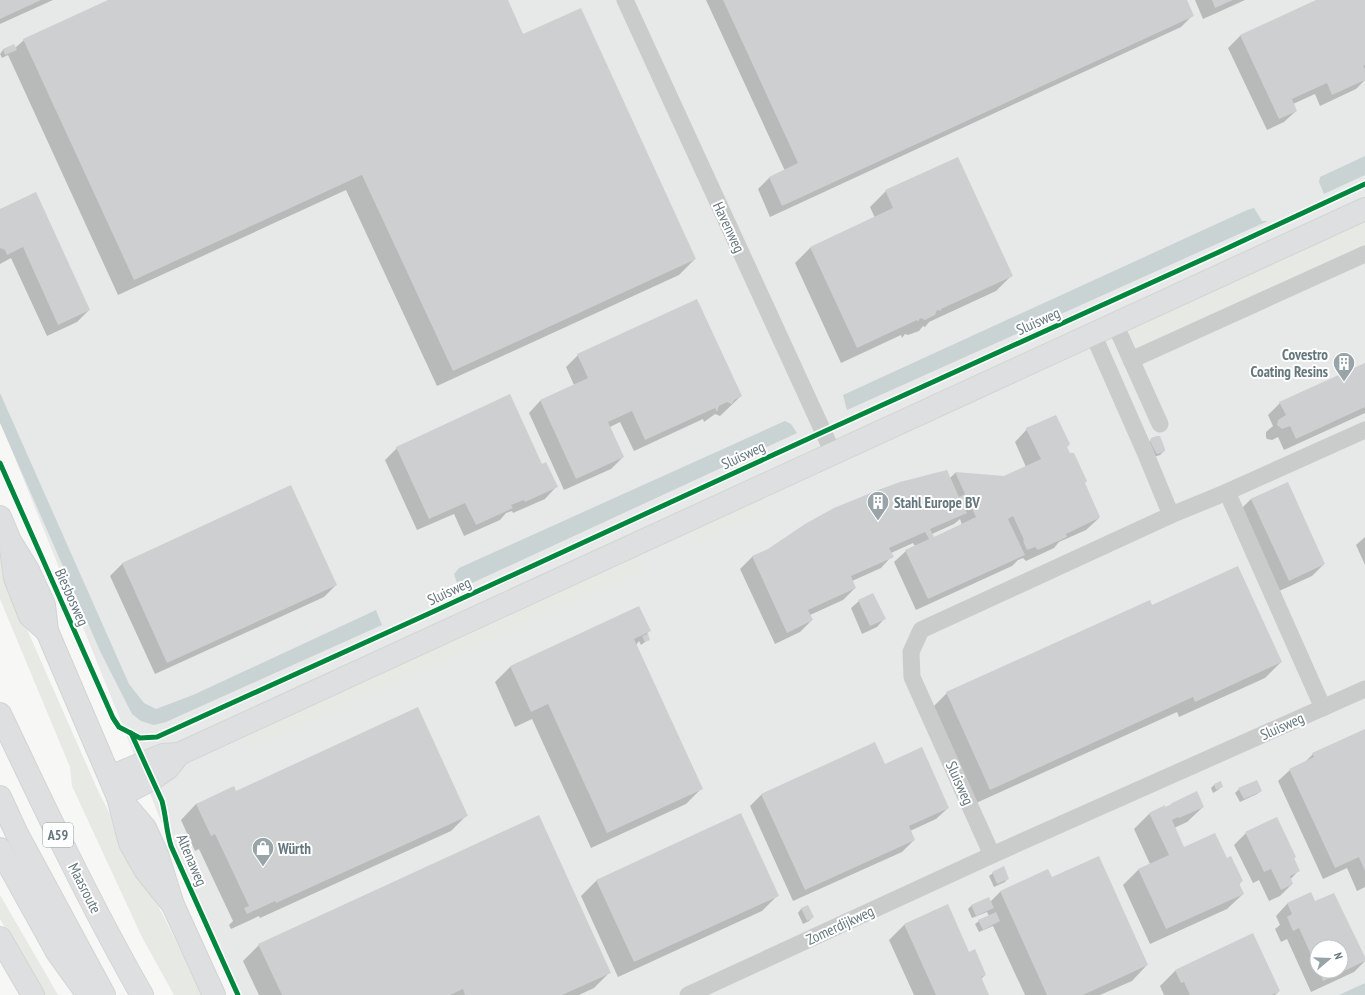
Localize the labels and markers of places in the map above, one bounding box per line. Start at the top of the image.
place label: Covestro Coating Resins [1251,345,1328,381]
building icon: Covestro Coating Resins [1331,350,1357,383]
building icon: Stahl Europe BV [865,489,891,522]
place label: Stahl Europe BV [894,493,980,512]
shop icon: Würth [250,835,276,868]
place label: Würth [277,839,311,858]

